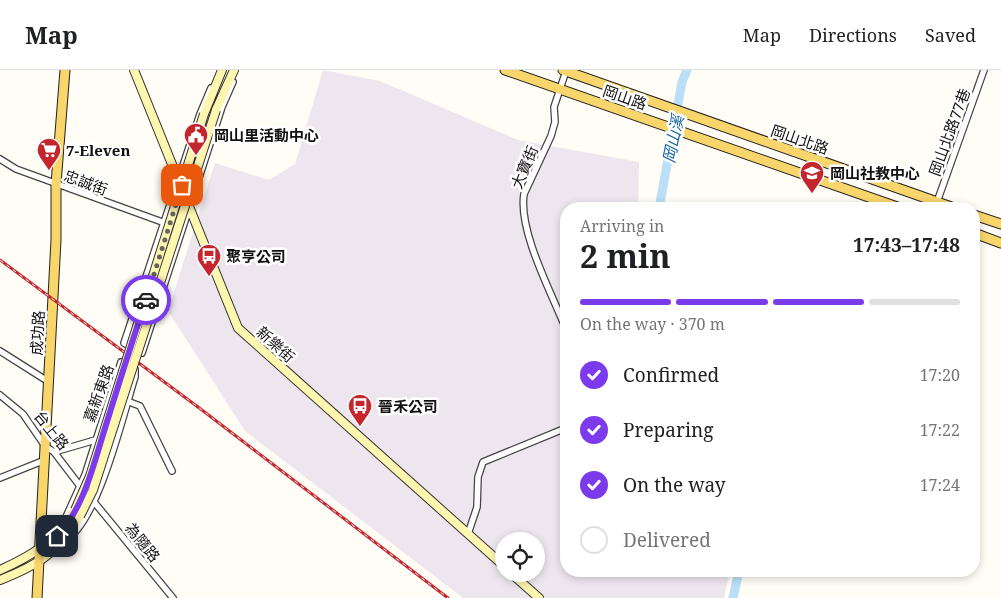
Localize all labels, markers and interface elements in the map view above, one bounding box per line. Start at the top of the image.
text: Map [25,18,78,51]
text: Map [743,23,781,47]
text: Directions [809,23,897,47]
text: Saved [925,23,976,47]
street label: 岡山路 [600,80,650,114]
street label: 岡山北路77巷 [924,85,974,179]
water label: 岡山溪 [657,111,689,165]
street label: 岡山北路 [768,120,832,158]
public building icon: 岡山里活動中心 [183,122,209,156]
place label: 岡山里活動中心 [214,125,319,145]
supermarket icon: 7-Eleven [36,137,62,171]
place label: 7-Eleven [66,140,130,160]
street label: 大寶街 [506,142,542,192]
school or university icon: 岡山社教中心 [799,160,825,194]
place label: 岡山社教中心 [830,163,920,183]
pin [161,164,203,206]
street label: 忠誠街 [61,165,111,199]
icon: bag [168,171,196,199]
text: Arriving in [580,215,664,237]
text: 17:43–17:48 [853,232,960,258]
text: 2 min [580,234,671,277]
bus stop icon: 聚亨公司 [196,243,222,277]
place label: 聚亨公司 [226,246,286,266]
courier [121,275,171,325]
icon: car [132,286,160,314]
street label: 成功路 [26,310,48,356]
text: On the way · 370 m [580,313,725,335]
street label: 新樂街 [253,322,299,366]
street label: 嘉新東路 [78,361,118,425]
icon: check [580,361,608,389]
text: Confirmed [623,362,719,388]
text: 17:20 [920,364,960,386]
bus stop icon: 晉禾公司 [347,393,373,427]
place label: 晉禾公司 [378,396,438,416]
street label: 台上路 [30,406,74,454]
icon: check [580,416,608,444]
text: Preparing [623,417,713,443]
text: 17:22 [920,419,960,441]
icon: check [580,471,608,499]
text: On the way [623,472,726,498]
text: 17:24 [920,474,960,496]
pin [36,515,78,557]
street label: 為隨路 [121,518,165,566]
icon: home [43,522,71,550]
text: Delivered [623,527,711,553]
map controls [495,532,545,582]
button: locate [495,532,545,582]

